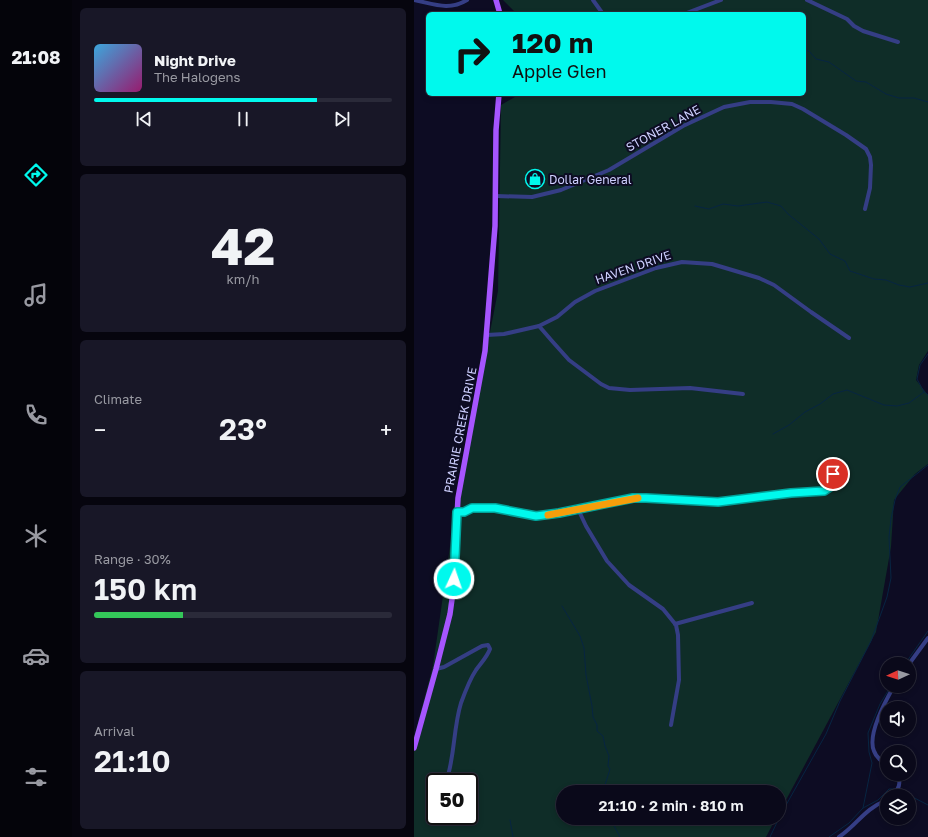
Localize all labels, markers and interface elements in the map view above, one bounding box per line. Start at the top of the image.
text: 120 m [512,26,593,59]
icon: right [446,28,498,80]
text: 21:08 [11,46,61,68]
text: Night Drive [154,51,236,69]
text: Apple Glen [512,60,607,82]
text: The Halogens [154,69,240,85]
street label: STONER LANE [623,101,703,155]
icon: previous [133,108,155,130]
icon: pause [232,108,254,130]
icon: next [331,108,353,130]
icon: directions [22,161,50,189]
shop icon: Dollar General [524,168,546,190]
place label: Dollar General [549,172,632,187]
text: 42 [211,214,275,276]
street label: HAVEN DRIVE [593,247,673,287]
text: km/h [226,271,260,287]
icon: music [22,281,50,309]
street label: PRAIRIE CREEK DRIVE [440,366,480,494]
text: Climate [94,391,142,407]
icon: phone [22,401,50,429]
text: 23° [219,411,267,447]
text: − [94,416,106,443]
text: + [380,416,392,443]
pin [816,457,850,491]
icon: arrive [822,463,844,485]
icon: climate [22,522,50,550]
text: Range · 30% [94,551,171,567]
position arrow [433,558,475,600]
text: 150 km [94,571,197,607]
icon: car [22,642,50,670]
north arrow [880,657,916,693]
map controls [880,657,916,825]
button: sound [880,701,916,737]
text: Arrival [94,723,135,739]
text: 21:10 [94,743,171,779]
button: search [880,745,916,781]
icon: filters [22,763,50,791]
speed limit sign: 50 [426,773,478,825]
button: layers [880,789,916,825]
text: 21:10 · 2 min · 810 m [598,796,744,814]

